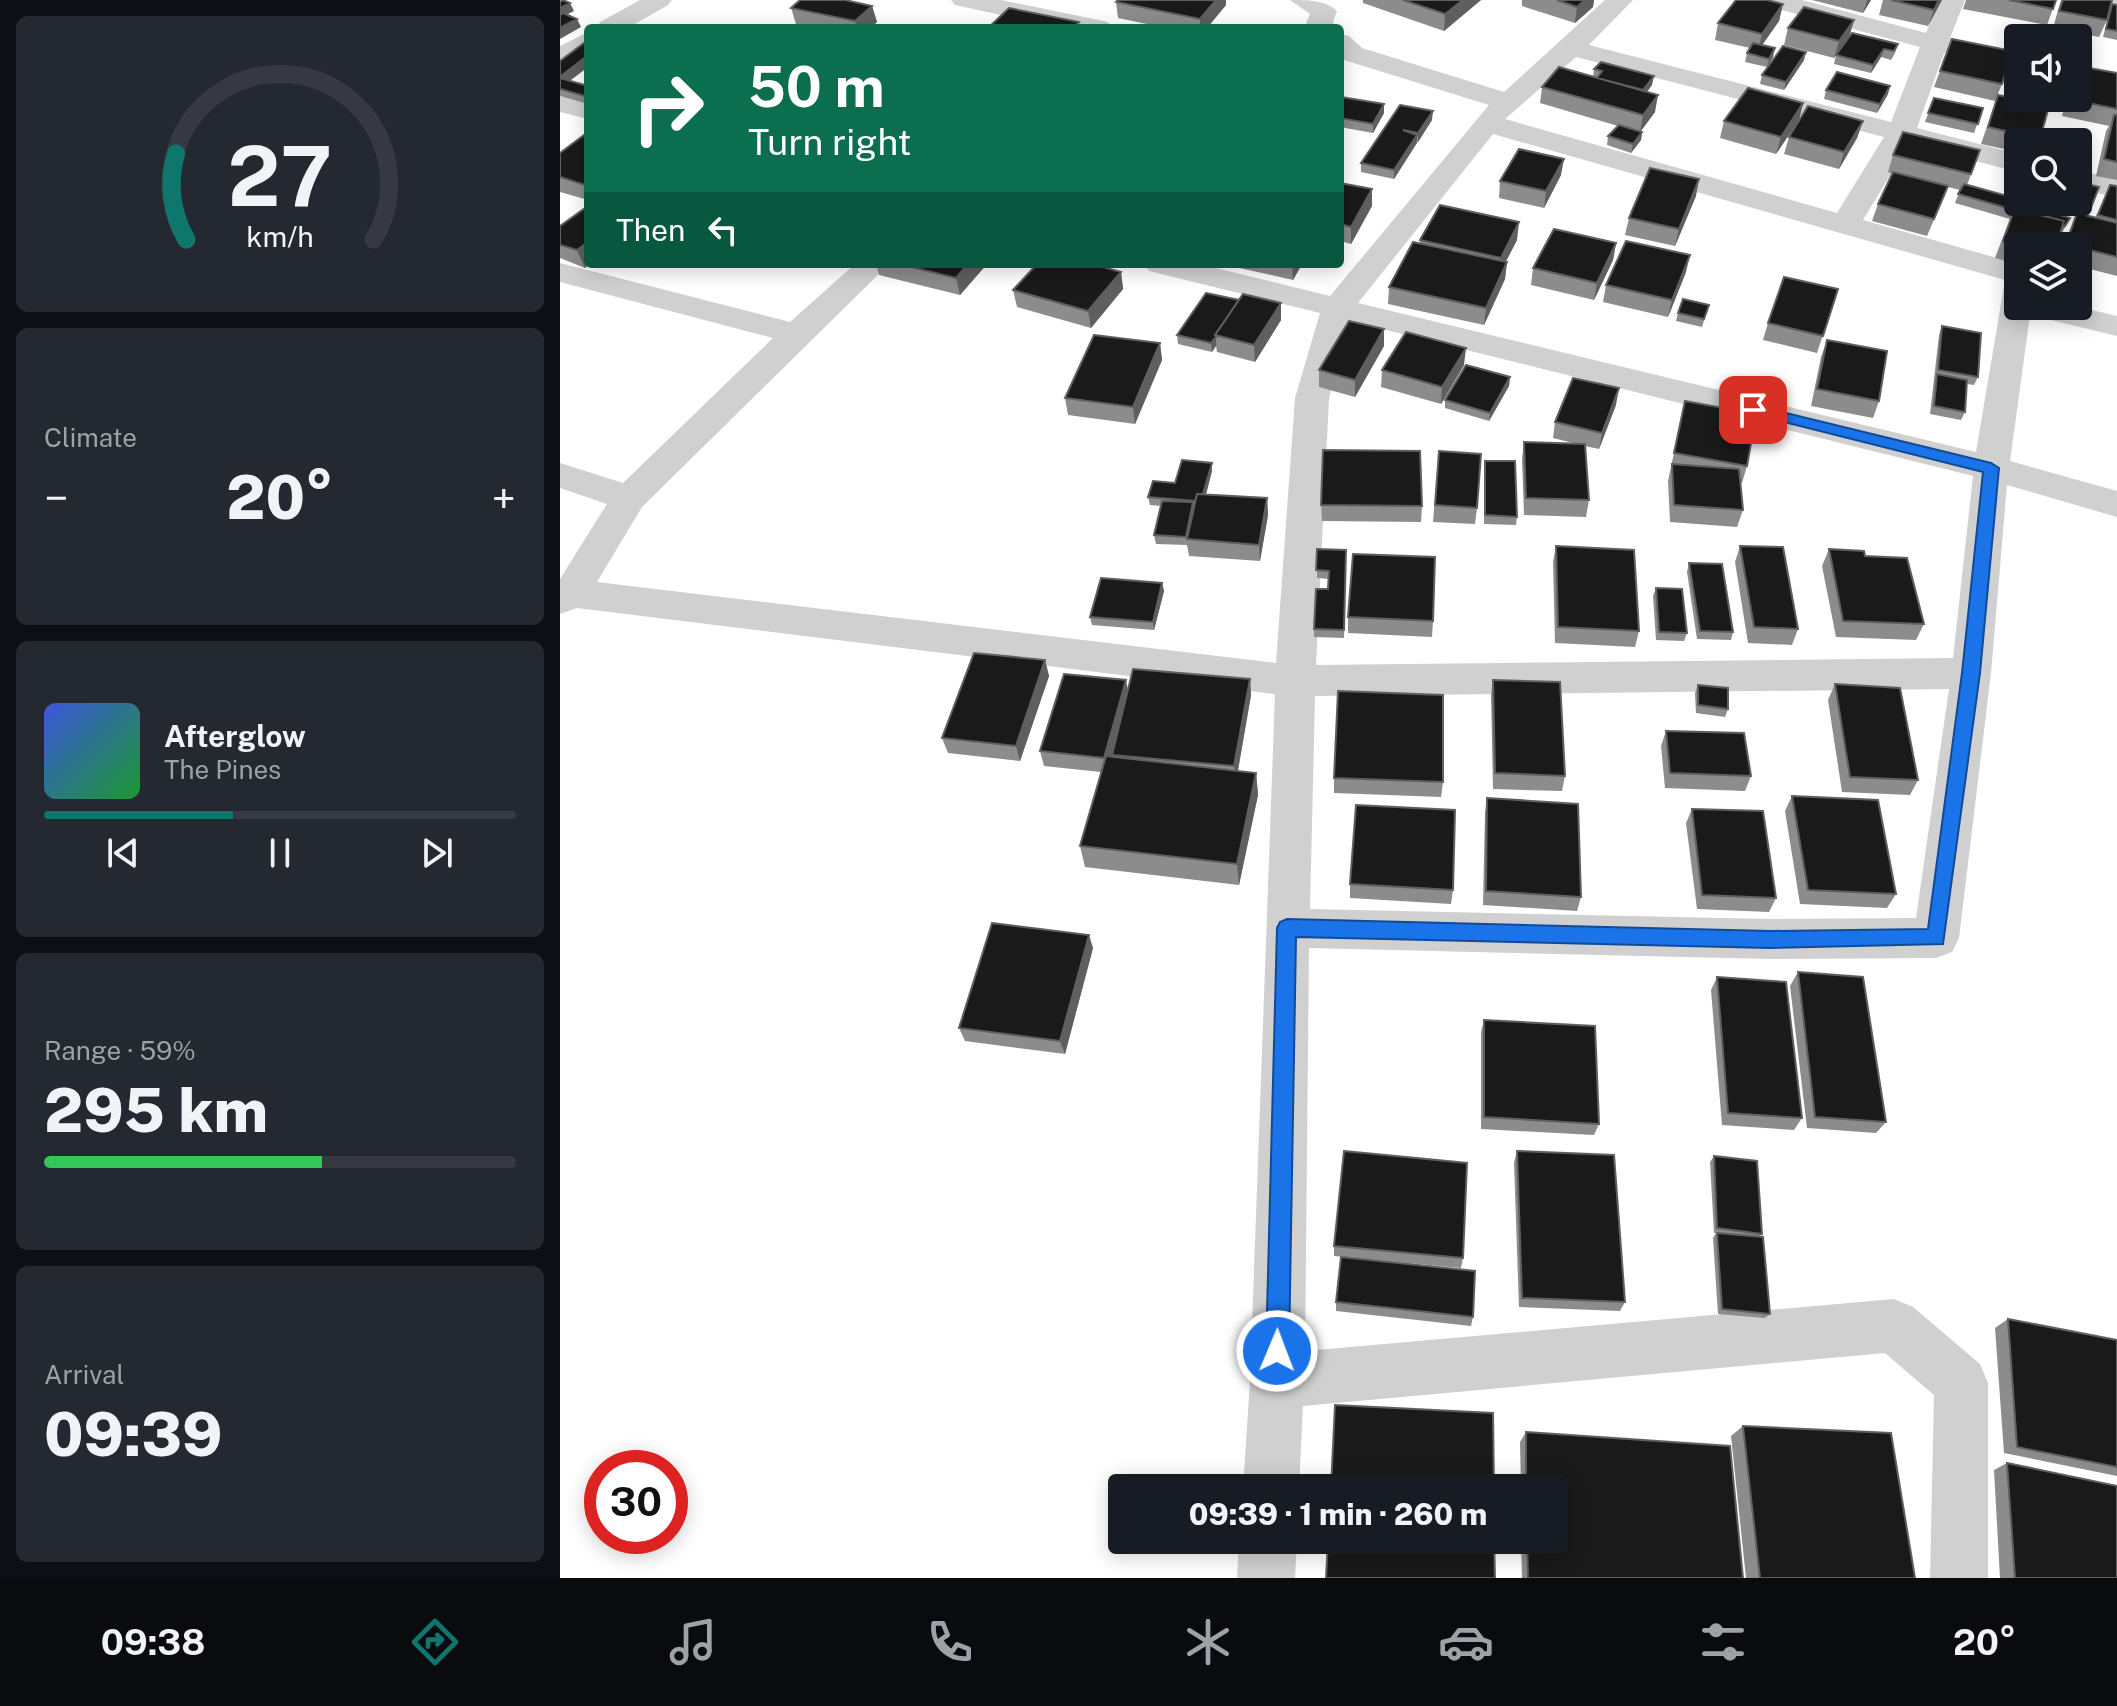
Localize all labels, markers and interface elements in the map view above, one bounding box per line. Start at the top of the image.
map controls [2004,24,2092,320]
button: sound [2004,24,2092,112]
text: 50 m [748,54,885,120]
icon: right [616,56,720,160]
text: Turn right [748,121,911,163]
text: 27 [228,127,332,225]
button: search [2004,128,2092,216]
icon: left [701,208,745,252]
text: Then [616,212,685,248]
text: km/h [246,220,314,253]
button: layers [2004,232,2092,320]
pin [1719,376,1787,444]
icon: arrive [1731,388,1775,432]
text: Climate [44,422,137,453]
text: 20° [226,462,334,533]
text: − [44,472,68,524]
text: + [492,472,516,524]
text: Afterglow [164,718,306,754]
text: The Pines [164,754,281,785]
icon: previous [101,831,145,875]
icon: pause [258,831,302,875]
icon: next [415,831,459,875]
text: Range · 59% [44,1035,196,1066]
text: 295 km [44,1075,268,1146]
position arrow [1235,1309,1319,1393]
text: Arrival [44,1359,124,1390]
text: 09:39 [44,1399,223,1470]
speed limit sign: 30 [584,1450,688,1554]
text: 09:39 · 1 min · 260 m [1189,1496,1487,1532]
icon: directions [407,1614,463,1670]
icon: music [665,1614,721,1670]
icon: phone [922,1614,978,1670]
icon: climate [1180,1614,1236,1670]
icon: car [1438,1614,1494,1670]
icon: filters [1695,1614,1751,1670]
text: 09:38 [101,1621,205,1663]
text: 20° [1953,1621,2016,1663]

